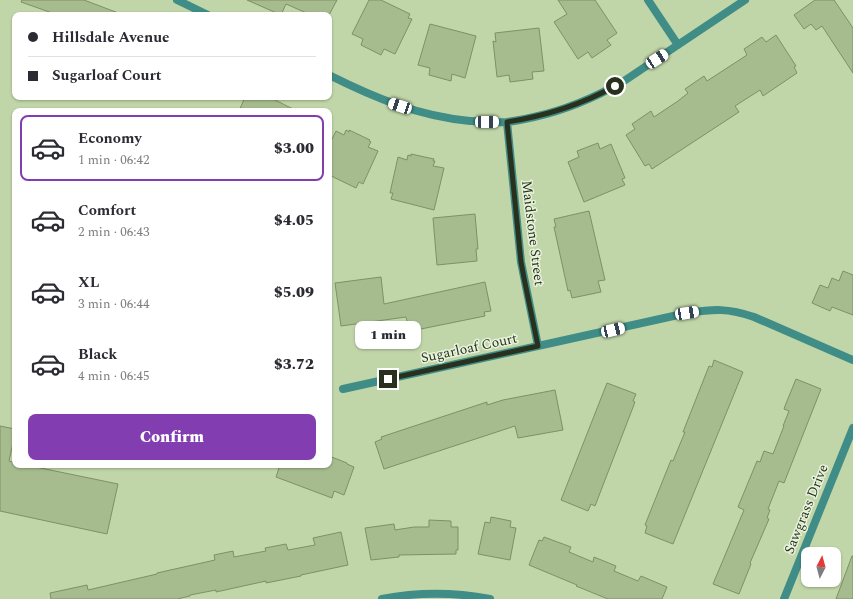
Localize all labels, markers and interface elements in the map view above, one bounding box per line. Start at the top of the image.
text: Hillsdale Avenue [52,26,170,49]
car [644,47,670,71]
text: Sugarloaf Court [52,64,162,87]
route start [606,77,624,95]
car [387,97,413,115]
car [475,116,499,128]
text: Economy [78,127,142,150]
icon: car [30,130,66,166]
text: $3.00 [274,137,314,160]
text: 1 min · 06:42 [78,150,150,170]
street label: Maidstone Street [516,179,550,287]
text: Comfort [78,199,136,222]
icon: car [30,202,66,238]
text: $4.05 [274,209,314,232]
text: 2 min · 06:43 [78,222,150,242]
text: XL [78,271,99,294]
icon: car [30,274,66,310]
text: $5.09 [274,281,314,304]
text: 3 min · 06:44 [78,294,150,314]
car [674,305,700,321]
callout: 1 min [355,321,421,349]
car [600,321,626,339]
text: 1 min [370,325,406,345]
street label: Sugarloaf Court [419,328,519,368]
text: Black [78,343,117,366]
icon: car [30,346,66,382]
text: $3.72 [274,353,314,376]
text: 4 min · 06:45 [78,366,150,386]
route end [379,370,397,388]
button: Confirm [28,414,316,460]
street label: Sawgrass Drive [778,461,834,557]
north arrow [801,547,841,587]
map controls [801,547,841,587]

